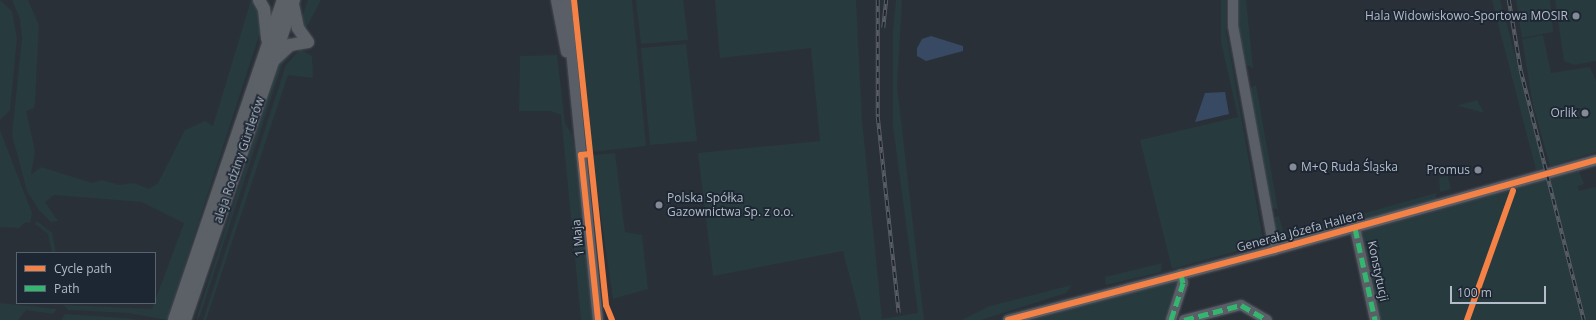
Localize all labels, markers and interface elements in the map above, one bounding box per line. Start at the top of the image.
place label: Hala Widowiskowo-Sportowa MOSIR [1365,9,1568,23]
marker: Hala Widowiskowo-Sportowa MOSIR [1571,11,1581,21]
street label: aleja Rodziny Gürtlerów [211,95,267,225]
place label: Orlik [1550,106,1577,120]
marker: Orlik [1580,108,1590,118]
place label: M+Q Ruda Śląska [1301,160,1398,174]
marker: M+Q Ruda Śląska [1288,162,1298,172]
place label: Promus [1426,163,1470,177]
marker: Promus [1473,165,1483,175]
place label: Polska Spółka Gazownictwa Sp. z o.o. [667,191,794,219]
marker: Polska Spółka Gazownictwa Sp. z o.o. [654,200,664,210]
street label: Generała Józefa Hallera [1235,207,1365,255]
street label: 1 Maja [569,219,587,257]
street label: Konstytucji [1365,239,1391,303]
legend [16,252,156,304]
text: Cycle path [54,260,112,277]
scale bar [1452,278,1548,304]
text: Path [54,280,80,297]
text: 100 m [1457,284,1492,301]

